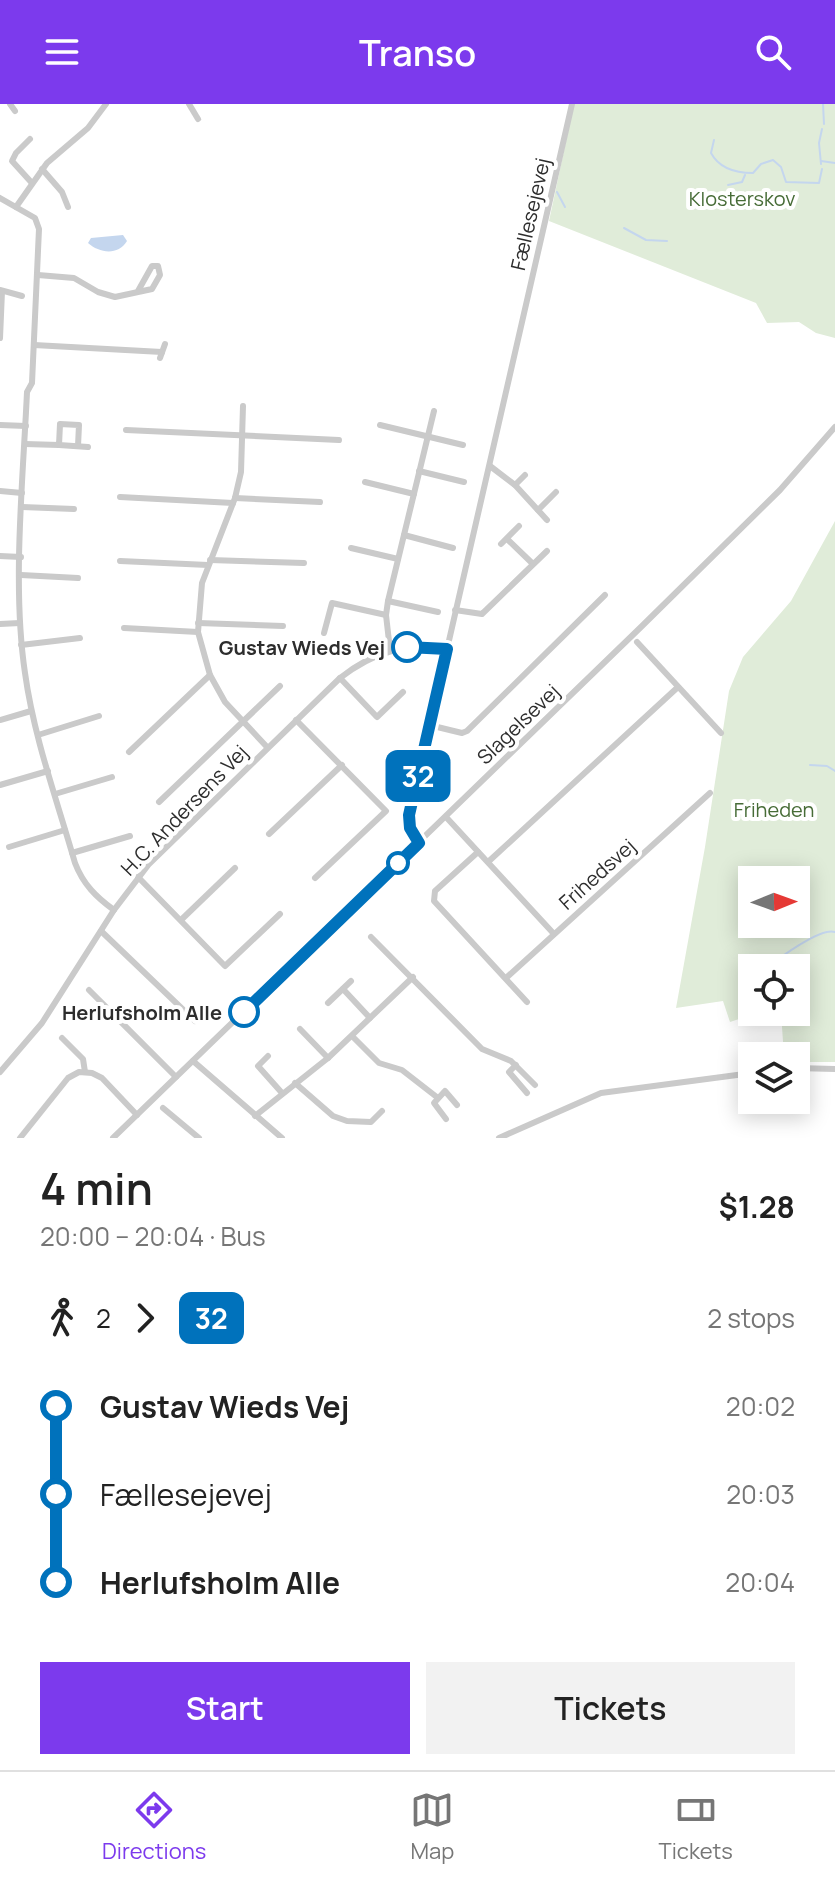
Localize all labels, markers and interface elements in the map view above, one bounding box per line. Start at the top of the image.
text: Transo [359,28,476,77]
icon: menu [40,30,84,74]
icon: search [751,30,795,74]
street label: Fællesejevej [504,155,556,273]
park label: Klosterskov [689,185,795,212]
marker: Gustav Wieds Vej [392,632,422,662]
place label: Gustav Wieds Vej [219,634,385,661]
street label: Slagelsevej [471,678,565,770]
street label: H.C. Andersens Vej [115,739,253,881]
line badge: 32 [382,750,454,802]
text: 32 [402,757,434,795]
park label: Friheden [734,796,814,823]
street label: Frihedsvej [553,833,641,915]
unlabelled marker [387,852,409,874]
north arrow [738,866,810,938]
map controls [738,866,810,1114]
button: locate [738,954,810,1026]
marker: Herlufsholm Alle [229,997,259,1027]
place label: Herlufsholm Alle [62,999,222,1026]
button: layers [738,1042,810,1114]
text: 4 min [40,1158,153,1218]
text: $1.28 [719,1186,795,1227]
text: 20:00 – 20:04 · Bus [40,1218,266,1254]
icon: walk [40,1296,84,1340]
icon: forward [123,1296,167,1340]
text: 32 [195,1299,228,1337]
text: 2 [96,1300,111,1336]
text: 2 stops [707,1300,795,1336]
text: Gustav Wieds Vej [100,1386,349,1427]
text: 20:02 [726,1388,795,1424]
text: Fællesejevej [100,1474,272,1515]
text: 20:03 [726,1476,795,1512]
text: Herlufsholm Alle [100,1562,340,1603]
text: 20:04 [725,1564,795,1600]
button: Start [40,1662,410,1754]
button: Tickets [426,1662,795,1754]
tab: Directions [102,1788,206,1866]
tab: Map [410,1788,454,1866]
tab: Tickets [659,1788,733,1866]

